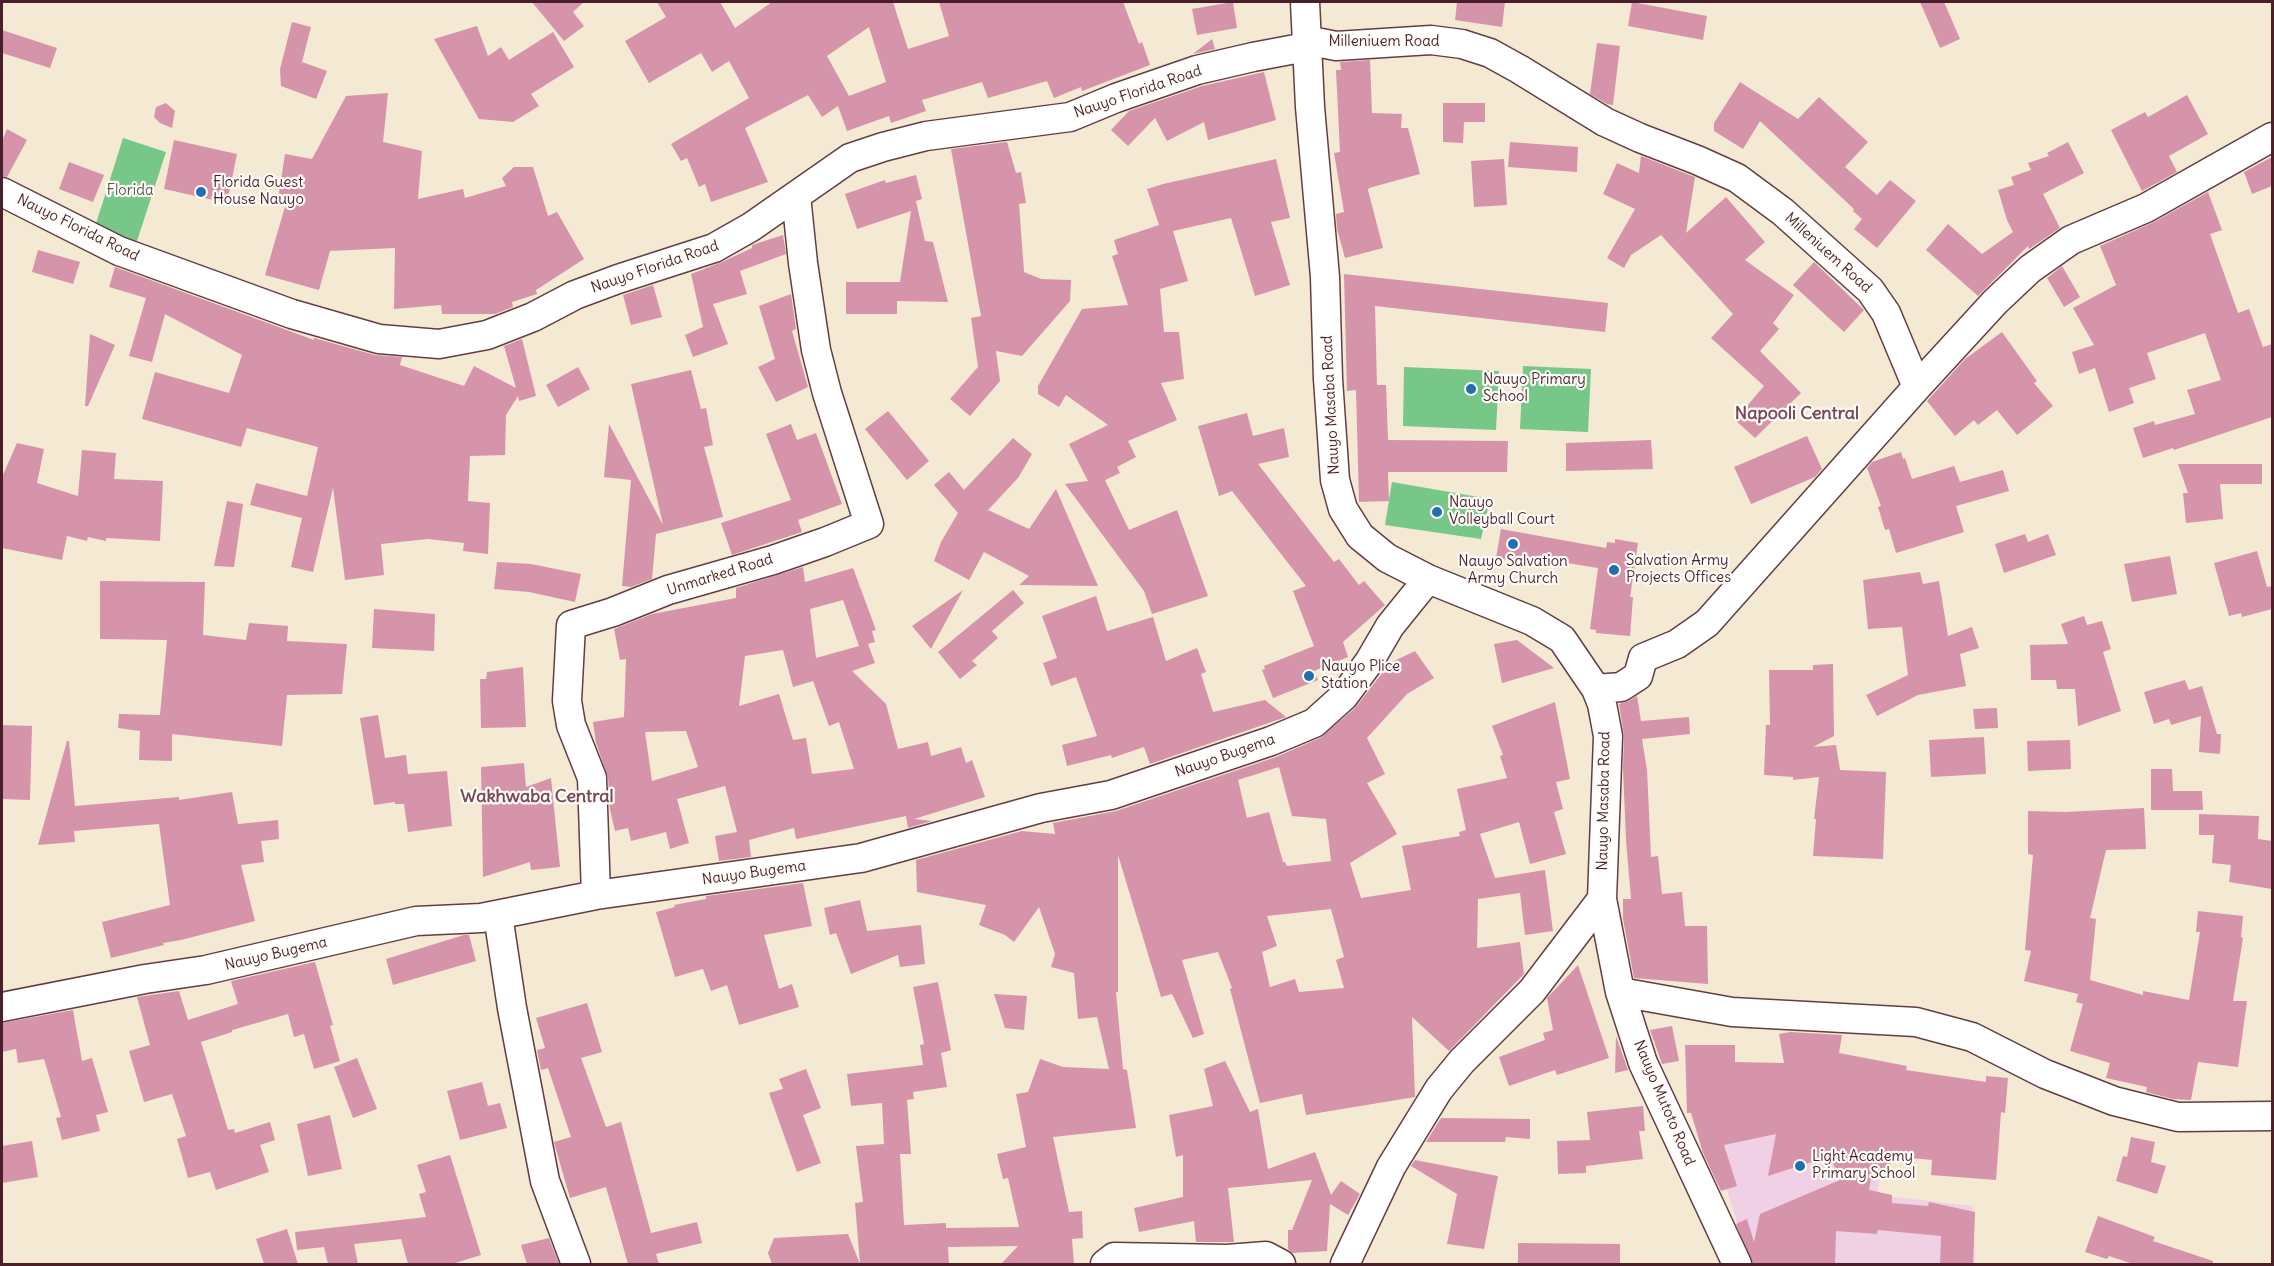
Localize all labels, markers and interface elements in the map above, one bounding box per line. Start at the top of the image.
street label: Milleniuem Road [1329,33,1439,51]
street label: Nauyo Florida Road [1072,62,1204,122]
place label: Florida Guest House Nauyo [213,174,304,209]
park label: Florida [106,182,154,200]
marker: Florida Guest House Nauyo [194,185,208,199]
street label: Nauyo Florida Road [14,191,142,265]
street label: Milleniuem Road [1781,209,1875,297]
street label: Nauyo Florida Road [589,237,721,297]
street label: Nauyo Masaba Road [1318,335,1344,475]
place label: Nauyo Primary School [1483,371,1586,406]
marker: Nauyo Primary School [1464,382,1478,396]
district label: Napooli Central [1735,403,1859,425]
place label: Nauyo Volleyball Court [1449,494,1555,529]
marker: Nauyo Volleyball Court [1430,505,1444,519]
marker: Nauyo Salvation Army Church [1506,537,1520,551]
street label: Unmarked Road [665,550,775,600]
place label: Salvation Army Projects Offices [1626,552,1731,587]
place label: Nauyo Salvation Army Church [1458,553,1568,588]
marker: Salvation Army Projects Offices [1607,563,1621,577]
place label: Nauyo Plice Station [1321,658,1400,693]
marker: Nauyo Plice Station [1302,669,1316,683]
street label: Nauyo Bugema [1173,730,1277,782]
street label: Nauyo Masaba Road [1594,731,1614,871]
district label: Wakhwaba Central [460,786,614,808]
street label: Nauyo Bugema [701,857,807,889]
street label: Nauyo Bugema [223,933,329,975]
street label: Nauyo Mutoto Road [1629,1038,1699,1168]
place label: Light Academy Primary School [1812,1148,1915,1183]
marker: Light Academy Primary School [1793,1159,1807,1173]

